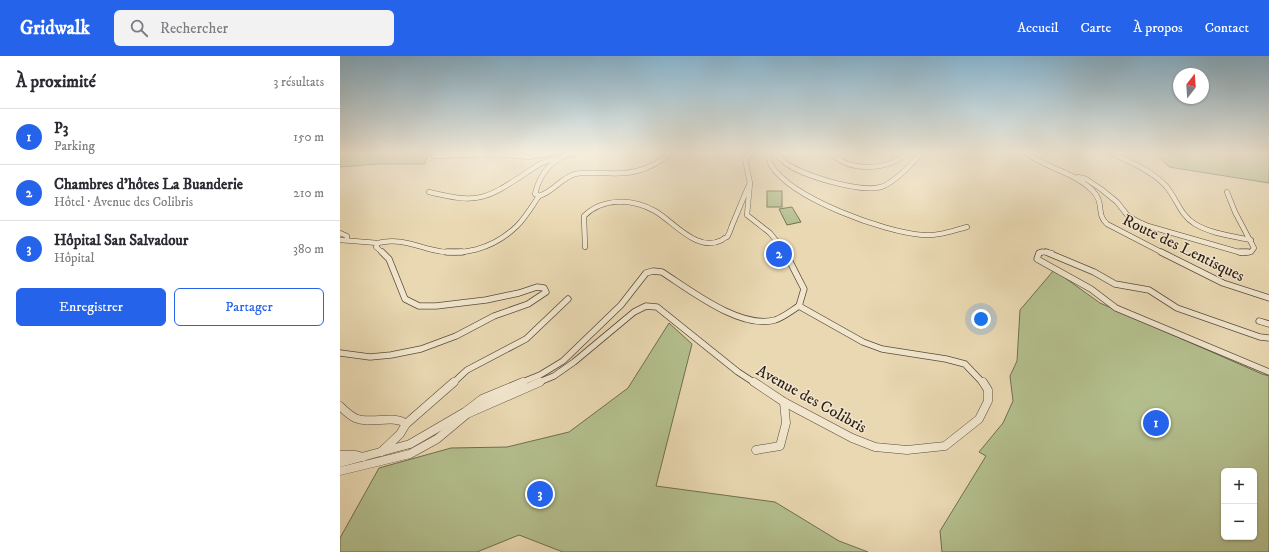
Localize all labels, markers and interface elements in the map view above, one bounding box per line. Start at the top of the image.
search box [114,10,394,46]
text: Gridwalk [20,17,90,40]
icon: search [128,17,150,39]
text: Rechercher [160,19,228,38]
text: Accueil [1017,19,1059,37]
text: Carte [1081,19,1111,37]
text: À propos [1133,19,1183,37]
text: Contact [1205,19,1249,37]
north arrow [1173,68,1209,104]
text: À proximité [16,71,96,93]
text: 3 résultats [273,74,324,90]
text: P3 [54,119,68,138]
text: 1 [27,129,31,145]
text: 150 m [293,129,324,145]
text: Parking [54,138,95,154]
text: Chambres d'hôtes La Buanderie [54,175,243,194]
text: 2 [26,185,32,201]
text: 210 m [293,185,324,201]
text: Hôtel · Avenue des Colibris [54,194,193,210]
street label: Route des Lentisques [1119,210,1248,286]
text: Hôpital San Salvadour [54,231,188,250]
pin: 2 [766,239,792,269]
text: 3 [27,241,31,257]
text: 380 m [293,241,324,257]
text: Hôpital [54,250,94,266]
button: Enregistrer [16,288,166,326]
button: Partager [174,288,324,326]
your location [971,309,991,329]
street label: Avenue des Colibris [753,360,870,437]
pin: 1 [1143,408,1169,438]
map controls [1221,468,1257,540]
button: + [1221,468,1257,504]
pin: 3 [527,479,553,509]
button: − [1221,504,1257,540]

